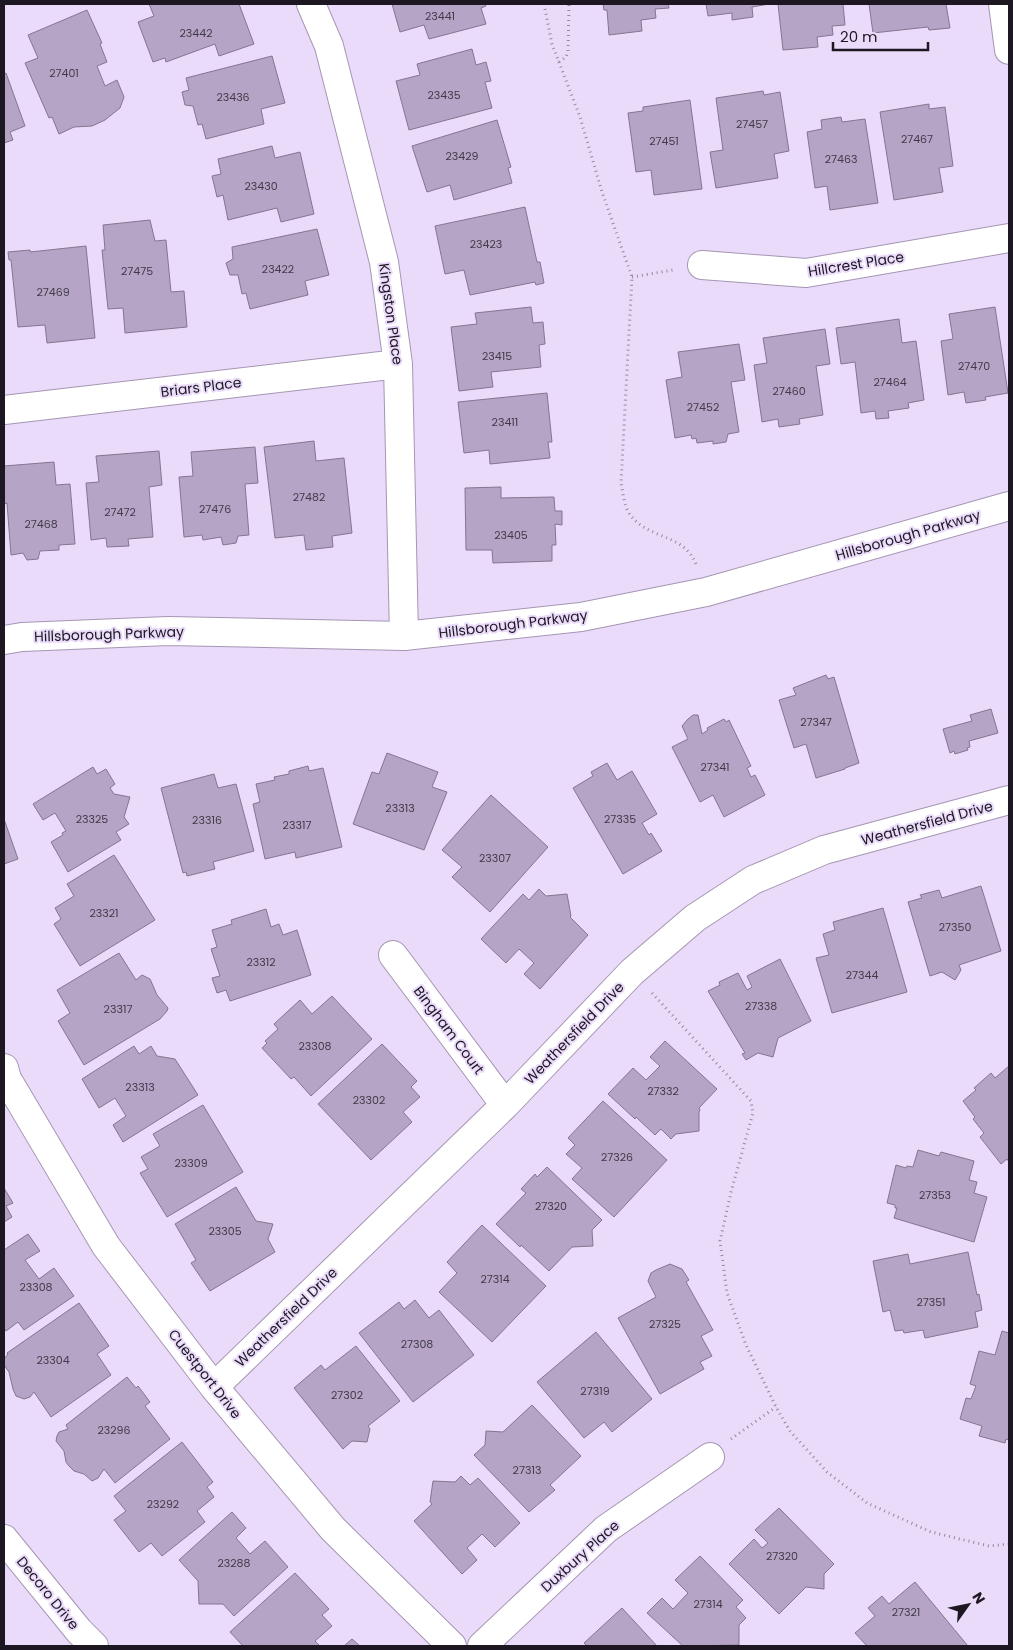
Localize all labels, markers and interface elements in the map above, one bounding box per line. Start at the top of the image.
house number: 23441 [425,8,455,24]
scale bar [833,20,928,52]
house number: 23442 [180,25,212,41]
text: 20 m [840,26,878,47]
house number: 27401 [49,65,79,81]
house number: 23435 [427,87,461,103]
house number: 23436 [216,89,250,105]
house number: 27457 [736,116,768,132]
house number: 27467 [901,131,933,147]
house number: 27451 [649,133,679,149]
house number: 23429 [446,148,479,164]
house number: 27463 [825,151,857,167]
house number: 23430 [244,178,278,194]
house number: 23423 [470,236,502,252]
street label: Hillcrest Place [807,247,906,281]
house number: 23422 [262,261,294,277]
street label: Kingston Place [374,262,408,366]
house number: 27475 [121,263,153,279]
house number: 27469 [36,284,70,300]
house number: 23415 [482,348,512,364]
house number: 27470 [958,358,990,374]
street label: Briars Place [159,372,243,402]
house number: 27464 [873,374,907,390]
house number: 27460 [772,383,806,399]
house number: 27452 [687,399,719,415]
house number: 23411 [492,414,518,430]
house number: 27482 [293,489,325,505]
house number: 27476 [199,501,231,517]
house number: 27472 [104,504,136,520]
street label: Hillsborough Parkway [833,505,983,565]
house number: 27468 [24,516,58,532]
house number: 23405 [494,527,528,543]
street label: Hillsborough Parkway [437,605,589,643]
street label: Hillsborough Parkway [34,621,184,647]
house number: 27347 [800,714,832,730]
house number: 27341 [700,759,730,775]
street label: Weathersfield Drive [859,796,995,850]
house number: 23313 [385,800,415,816]
house number: 23325 [76,811,108,827]
house number: 27335 [604,811,636,827]
house number: 23316 [192,812,222,828]
house number: 23317 [283,817,311,833]
house number: 23307 [479,850,511,866]
house number: 23321 [89,905,119,921]
house number: 27350 [939,919,971,935]
house number: 23312 [246,954,276,970]
house number: 27344 [846,967,878,983]
street label: Weathersfield Drive [520,977,628,1089]
street label: Bingham Court [409,982,489,1078]
house number: 27338 [745,998,777,1014]
house number: 23317 [104,1001,132,1017]
house number: 23308 [298,1038,332,1054]
house number: 23313 [125,1079,155,1095]
house number: 27332 [647,1083,679,1099]
house number: 23302 [353,1092,385,1108]
house number: 27326 [601,1149,633,1165]
house number: 23309 [174,1155,208,1171]
house number: 27353 [919,1187,951,1203]
house number: 27320 [535,1198,567,1214]
house number: 23305 [208,1223,242,1239]
street label: Weathersfield Drive [230,1263,342,1371]
house number: 27314 [480,1271,510,1287]
house number: 23308 [19,1279,53,1295]
house number: 27351 [916,1294,946,1310]
house number: 27325 [649,1316,681,1332]
street label: Cuestport Drive [164,1325,246,1423]
house number: 27308 [401,1336,433,1352]
house number: 23304 [36,1352,70,1368]
house number: 27319 [580,1383,610,1399]
house number: 27302 [331,1387,363,1403]
house number: 23296 [97,1422,131,1438]
house number: 27313 [513,1462,541,1478]
house number: 23292 [147,1496,179,1512]
street label: Duxbury Place [537,1515,624,1597]
house number: 27320 [766,1548,798,1564]
street label: Decoro Drive [12,1552,84,1634]
house number: 23288 [217,1555,251,1571]
north arrow [943,1580,993,1630]
text: N [968,1588,990,1608]
house number: 27314 [693,1596,723,1612]
house number: 27321 [892,1604,920,1620]

